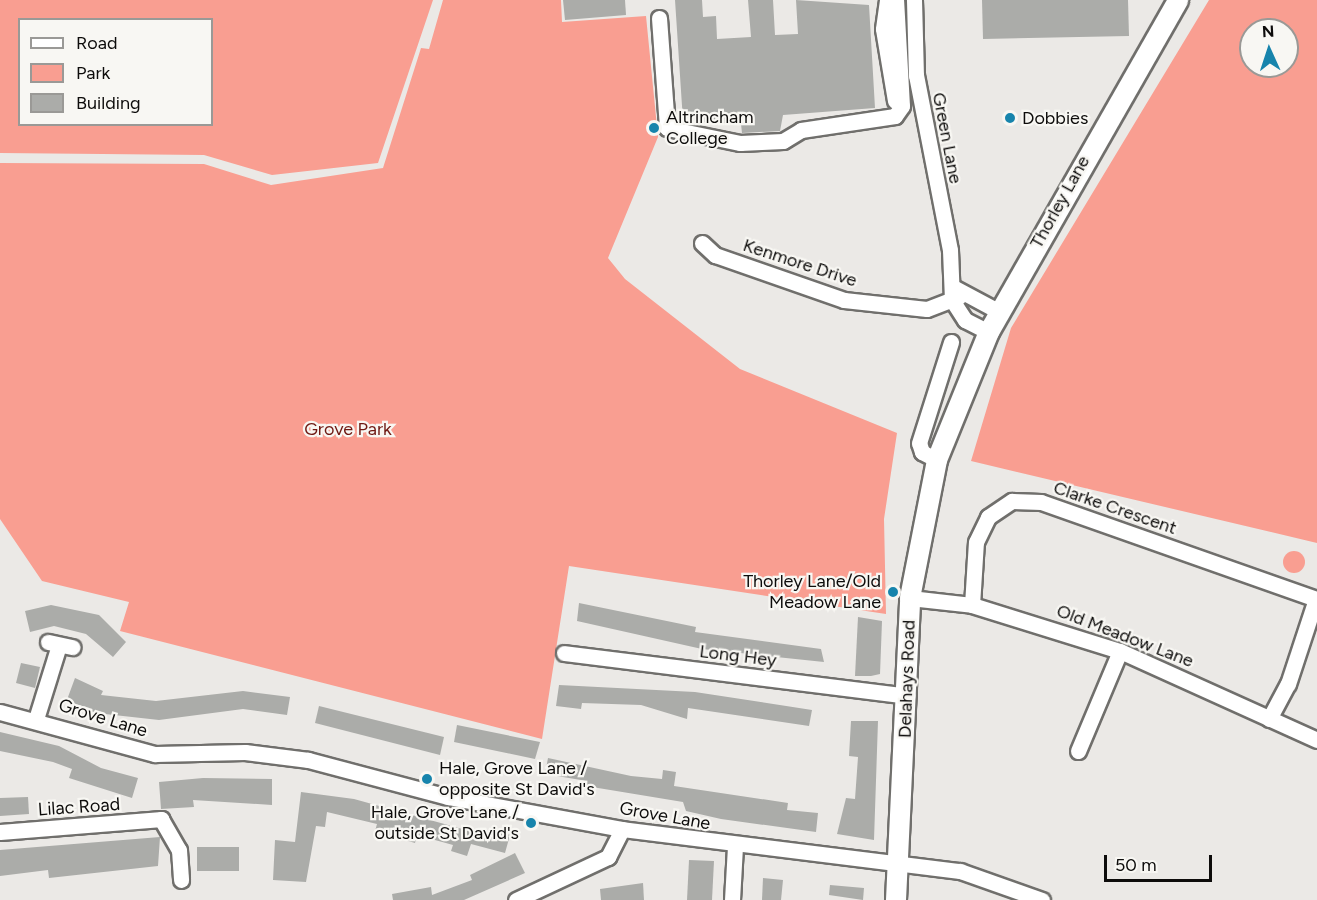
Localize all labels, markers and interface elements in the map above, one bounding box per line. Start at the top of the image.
legend [18,18,213,126]
north arrow [1239,18,1299,78]
text: N [1261,22,1275,41]
text: Road [76,32,117,54]
text: Park [76,62,110,84]
street label: Green Lane [928,91,966,185]
text: Building [76,92,141,114]
place label: Altrincham College [666,107,754,150]
place label: Dobbies [1022,107,1088,129]
marker: Dobbies [1003,111,1017,125]
marker: Altrincham College [647,121,661,135]
street label: Thorley Lane [1026,152,1094,252]
street label: Kenmore Drive [740,234,860,292]
park label: Grove Park [304,418,392,440]
street label: Clarke Crescent [1051,477,1179,539]
place label: Thorley Lane/Old Meadow Lane [743,571,881,614]
marker: Thorley Lane/Old Meadow Lane [886,585,900,599]
street label: Old Meadow Lane [1054,600,1196,672]
street label: Delahays Road [894,620,920,738]
street label: Long Hey [698,641,778,671]
street label: Grove Lane [56,694,150,742]
place label: Hale, Grove Lane / opposite St David's [439,758,595,800]
marker: Hale, Grove Lane / opposite St David's [420,772,434,786]
street label: Lilac Road [37,793,121,821]
street label: Grove Lane [618,797,712,835]
place label: Hale, Grove Lane / outside St David's [371,802,519,844]
marker: Hale, Grove Lane / outside St David's [524,816,538,830]
scale bar [1107,843,1215,881]
text: 50 m [1115,854,1157,876]

